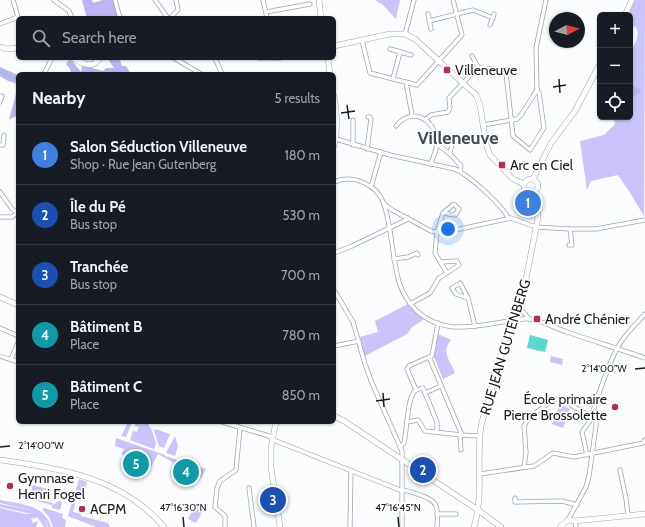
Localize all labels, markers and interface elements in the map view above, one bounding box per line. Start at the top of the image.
north arrow [549,12,585,48]
map controls [597,12,633,120]
button: + [597,12,633,48]
search box [16,16,336,60]
icon: search [30,27,52,49]
text: Search here [62,29,137,47]
button: − [597,48,633,84]
place label: Villeneuve [455,61,517,79]
marker: Villeneuve [442,65,452,75]
button: locate [597,84,633,120]
text: Nearby [32,88,85,108]
text: 5 results [274,90,320,106]
district label: Villeneuve [417,127,499,149]
text: Salon Séduction Villeneuve [70,138,247,156]
text: 1 [43,147,47,163]
text: 180 m [284,147,320,163]
text: Shop · Rue Jean Gutenberg [70,156,216,172]
place label: Arc en Ciel [510,156,574,174]
marker: Arc en Ciel [497,160,507,170]
pin: 1 [515,188,541,218]
text: Île du Pé [70,198,126,216]
text: 2 [42,207,48,223]
text: 530 m [283,207,320,223]
text: Bus stop [70,216,117,232]
your location [438,219,458,239]
text: Tranchée [70,258,128,276]
text: 3 [41,267,49,283]
text: 700 m [281,267,320,283]
text: Bus stop [70,276,117,292]
street label: RUE JEAN GUTENBERG [476,277,534,417]
place label: André Chénier [545,310,630,328]
marker: André Chénier [532,314,542,324]
text: Bâtiment B [70,318,142,336]
text: 4 [41,327,49,343]
text: 780 m [282,327,320,343]
text: Place [70,336,99,352]
text: 2°14'00"W [581,362,627,375]
text: Bâtiment C [70,378,142,396]
text: 5 [42,387,48,403]
text: 850 m [282,387,320,403]
place label: École primaire Pierre Brossolette [503,390,607,424]
text: Place [70,396,99,412]
marker: École primaire Pierre Brossolette [610,402,620,412]
text: 2°14'00"W [18,439,64,452]
pin: 5 [123,449,149,479]
pin: 2 [410,455,436,485]
pin: 4 [173,457,199,487]
place label: Gymnase Henri Fogel [18,469,86,503]
marker: Gymnase Henri Fogel [5,481,15,491]
pin: 3 [260,485,286,515]
place label: ACPM [90,500,126,518]
text: 47°16'30"N [159,501,207,514]
text: 47°16'45"N [375,501,421,514]
marker: ACPM [77,504,87,514]

